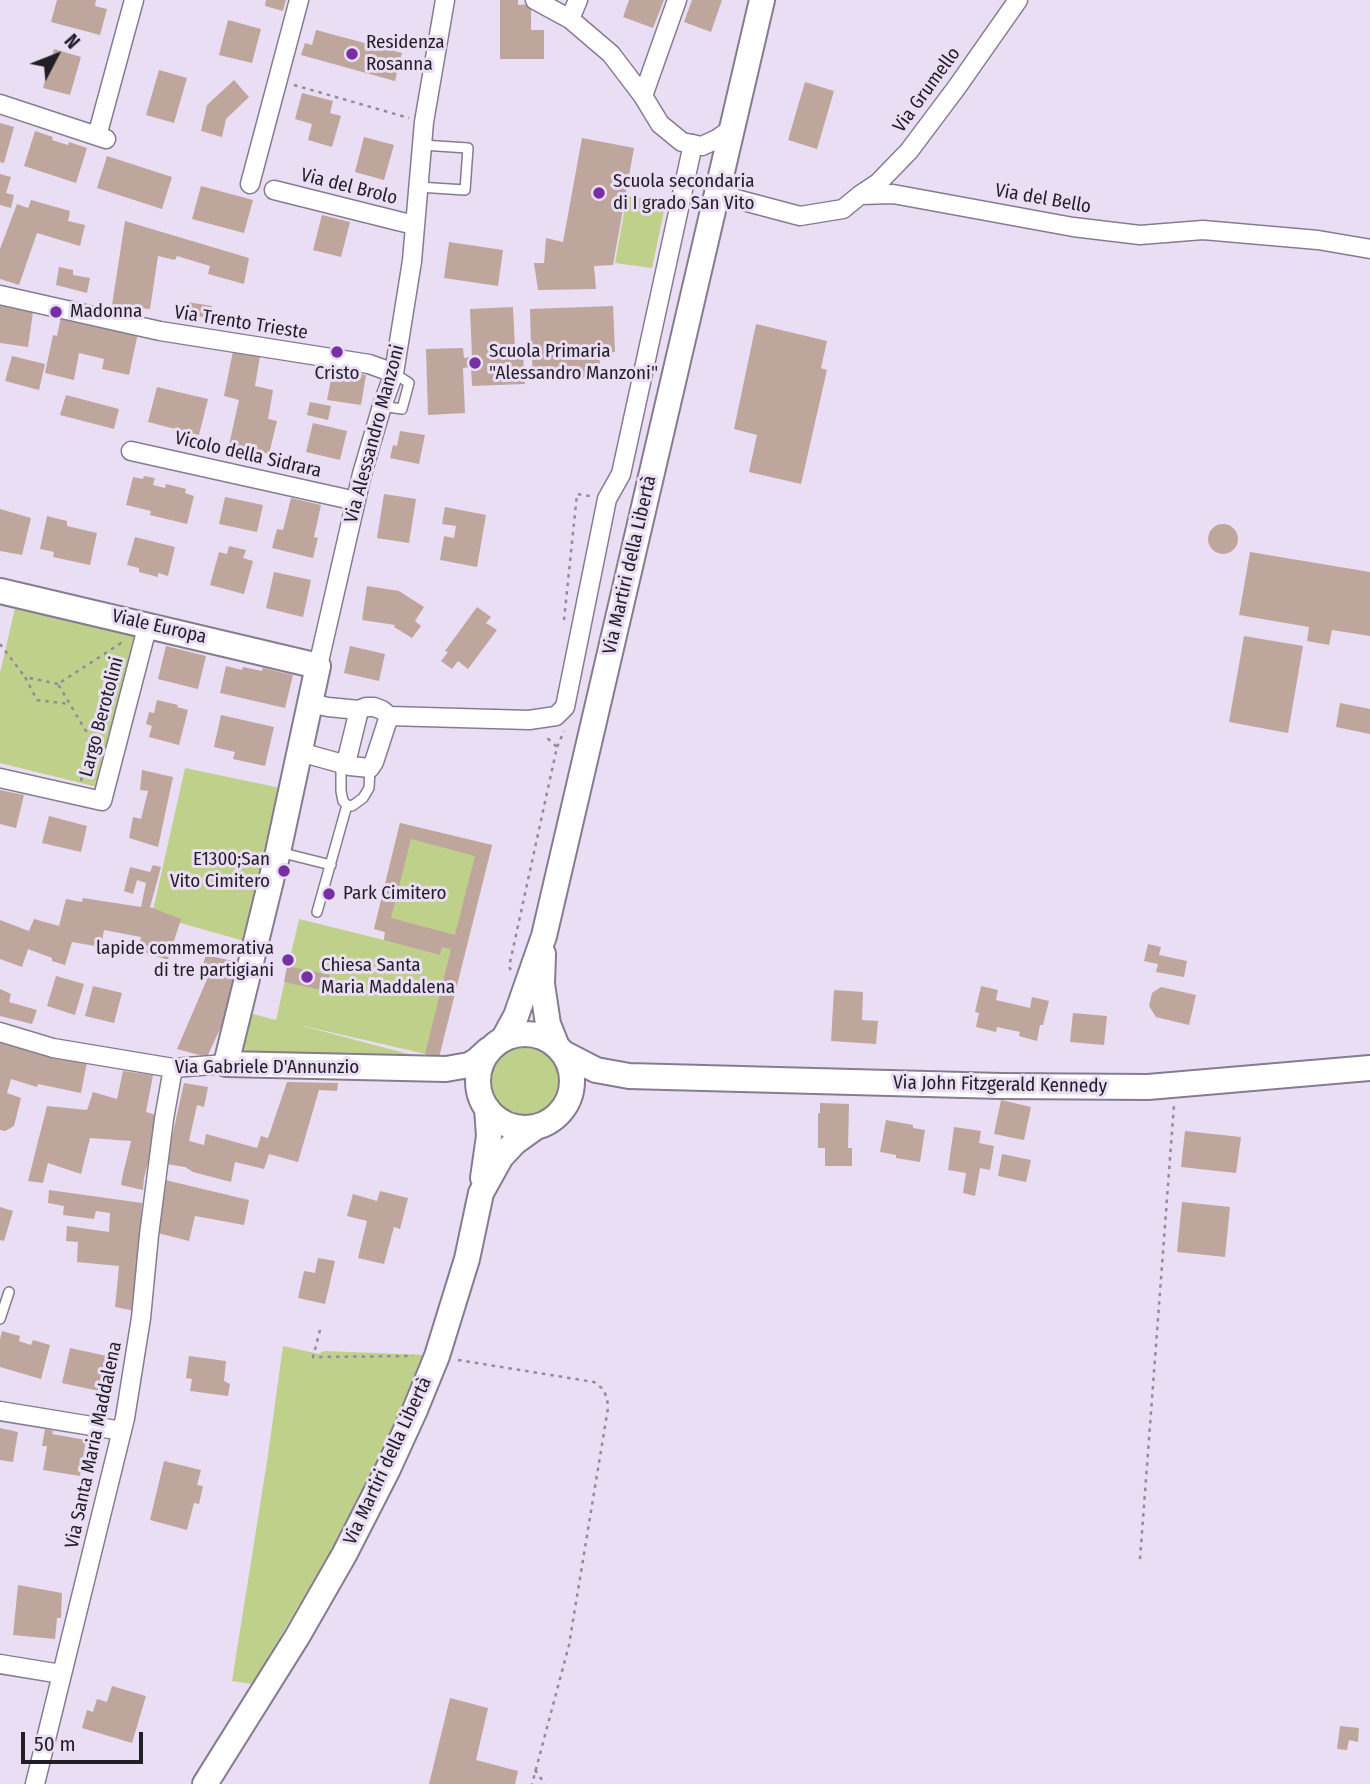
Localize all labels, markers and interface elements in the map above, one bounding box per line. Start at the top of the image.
north arrow [21,21,91,91]
text: N [60,30,84,54]
place label: Residenza Rosanna [366,32,445,76]
street label: Via Grumello [889,43,965,137]
marker: Residenza Rosanna [344,46,360,62]
street label: Via del Brolo [298,164,400,210]
place label: Scuola secondaria di I grado San Vito [613,171,755,215]
street label: Via del Bello [993,179,1093,219]
marker: Scuola secondaria di I grado San Vito [591,185,607,201]
place label: Madonna [70,301,142,323]
street label: Via Trento Trieste [173,301,309,345]
marker: Madonna [48,304,64,320]
place label: Scuola Primaria "Alessandro Manzoni" [489,341,658,385]
street label: Via Alessandro Manzoni [340,342,410,526]
marker: Cristo [329,344,345,360]
marker: Scuola Primaria "Alessandro Manzoni" [467,355,483,371]
place label: Cristo [315,363,359,385]
street label: Vicolo della Sidrara [172,427,324,483]
street label: Via Martiri della Libertà [598,473,662,657]
street label: Viale Europa [110,605,208,649]
street label: Largo Berotolini [75,654,129,780]
place label: E1300;San Vito Cimitero [170,849,270,893]
marker: E1300;San Vito Cimitero [276,863,292,879]
place label: Park Cimitero [343,883,446,905]
marker: Park Cimitero [321,886,337,902]
place label: lapide commemorativa di tre partigiani [96,938,274,982]
marker: lapide commemorativa di tre partigiani [280,952,296,968]
place label: Chiesa Santa Maria Maddalena [321,955,455,999]
marker: Chiesa Santa Maria Maddalena [299,969,315,985]
street label: Via Gabriele D'Annunzio [175,1057,359,1079]
street label: Via John Fitzgerald Kennedy [893,1072,1107,1098]
street label: Via Santa Maria Maddalena [61,1340,127,1550]
street label: Via Martiri della Libertà [339,1373,437,1549]
scale bar [24,1718,147,1762]
text: 50 m [34,1731,76,1757]

